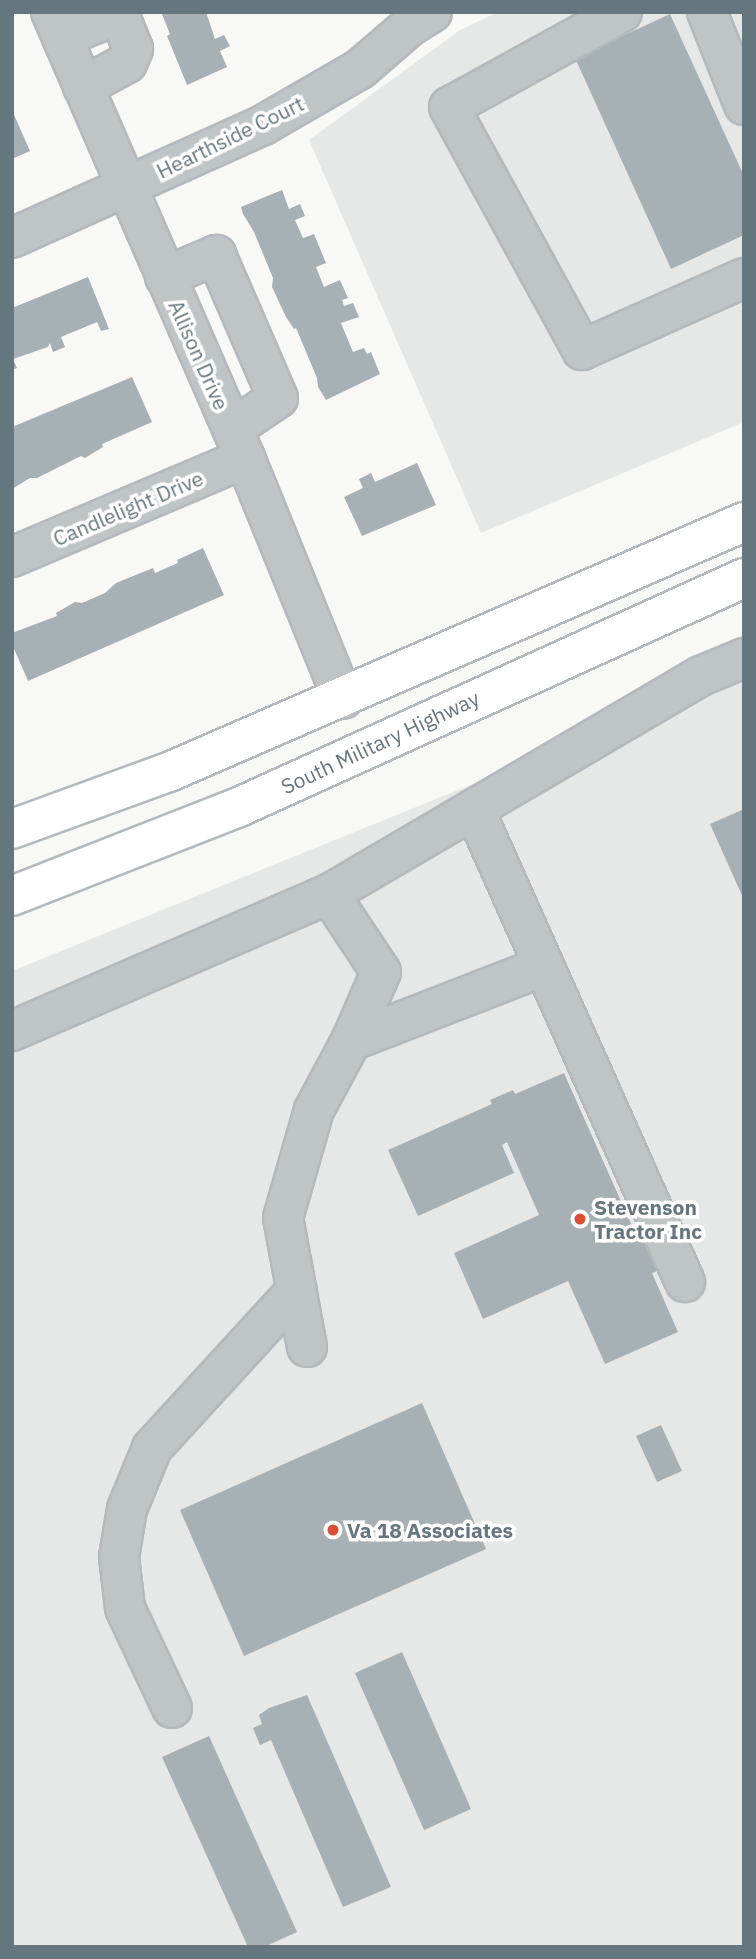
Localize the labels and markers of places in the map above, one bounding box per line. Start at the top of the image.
place label: Stevenson Tractor Inc [594,1194,702,1244]
marker: Stevenson Tractor Inc [572,1211,588,1227]
place label: Va 18 Associates [347,1517,513,1543]
marker: Va 18 Associates [325,1522,341,1538]

